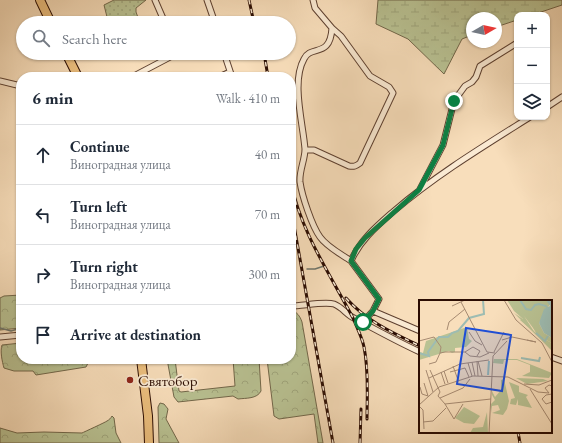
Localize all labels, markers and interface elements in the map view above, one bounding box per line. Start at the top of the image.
north arrow [466,12,502,48]
map controls [514,12,550,120]
button: + [514,12,550,48]
search box [16,16,296,60]
icon: search [30,27,52,49]
text: Search here [62,29,127,48]
button: − [514,48,550,84]
button: layers [514,84,550,120]
text: 6 min [32,87,73,109]
text: Walk · 410 m [216,90,280,107]
route end [445,92,463,110]
text: Continue [70,137,130,156]
icon: ahead [32,144,54,166]
text: 40 m [255,146,280,163]
text: Виноградная улица [70,156,171,173]
text: Turn left [70,197,127,216]
icon: left [32,204,54,226]
text: 70 m [255,206,280,223]
text: Виноградная улица [70,216,171,233]
text: Turn right [70,257,138,276]
icon: right [32,264,54,286]
text: 300 m [249,266,280,283]
text: Виноградная улица [70,276,171,293]
inset map [419,300,552,433]
route start [354,313,372,331]
icon: arrive [32,324,54,346]
text: Arrive at destination [70,325,201,344]
place label: Святобор [138,371,198,390]
marker: Святобор [125,375,135,385]

